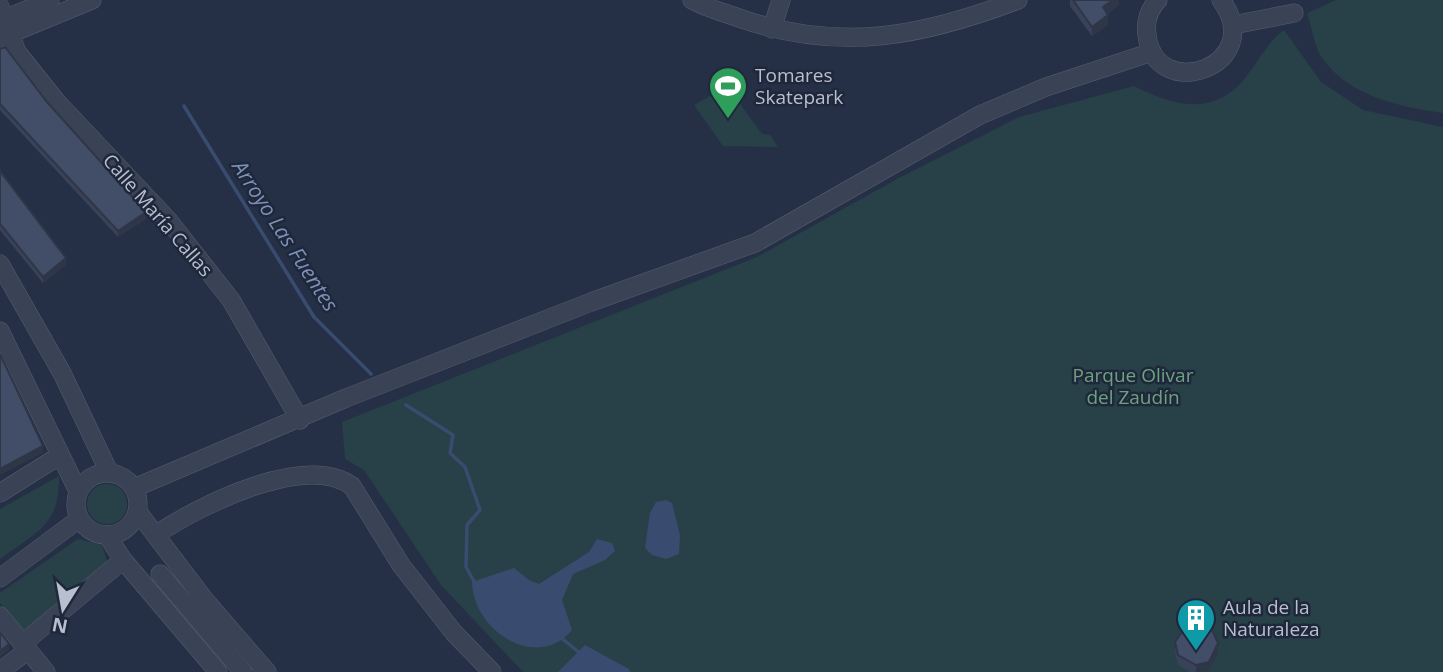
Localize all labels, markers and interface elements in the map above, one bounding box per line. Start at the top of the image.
place label: Tomares Skatepark [755,62,843,110]
sports icon: Tomares Skatepark [707,65,749,120]
street label: Calle María Callas [97,148,219,282]
water label: Arroyo Las Fuentes [225,153,345,316]
park label: Parque Olivar del Zaudín [1073,362,1194,410]
north arrow [28,574,98,644]
place label: Aula de la Naturaleza [1223,594,1320,642]
building icon: Aula de la Naturaleza [1175,597,1217,652]
text: N [50,611,70,640]

